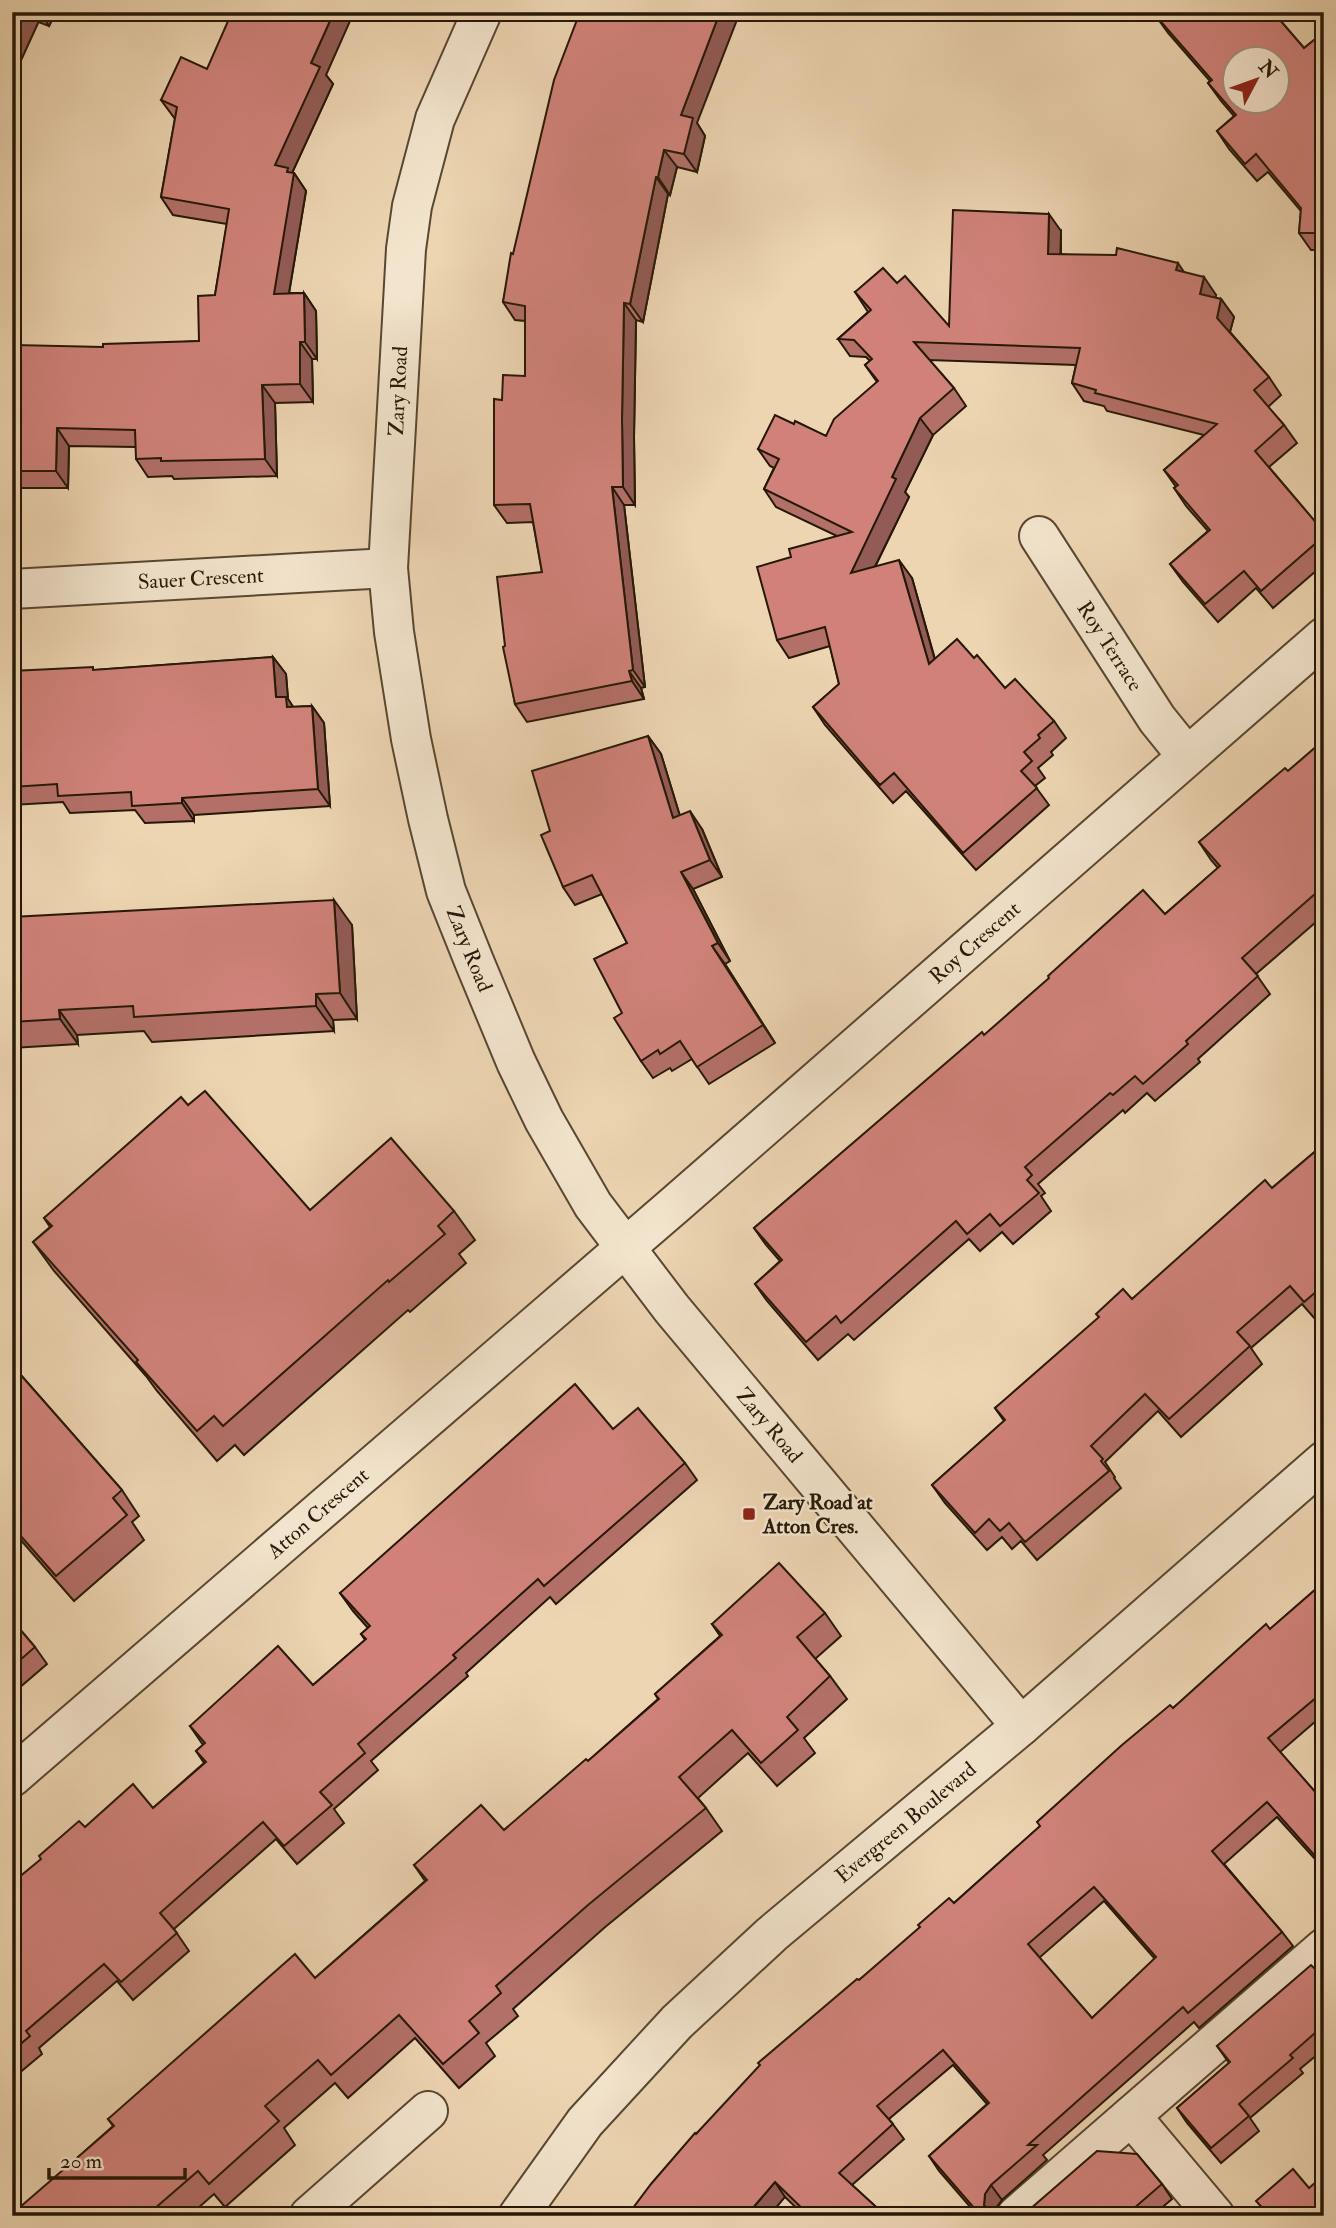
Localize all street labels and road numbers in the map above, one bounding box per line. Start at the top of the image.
street label: Zary Road [383,345,414,437]
street label: Sauer Crescent [137,562,265,596]
street label: Roy Terrace [1071,596,1149,697]
street label: Roy Crescent [924,896,1026,990]
street label: Zary Road [440,903,499,997]
street label: Zary Road [730,1383,809,1469]
street label: Atton Crescent [261,1462,375,1565]
street label: Evergreen Boulevard [830,1756,983,1889]

